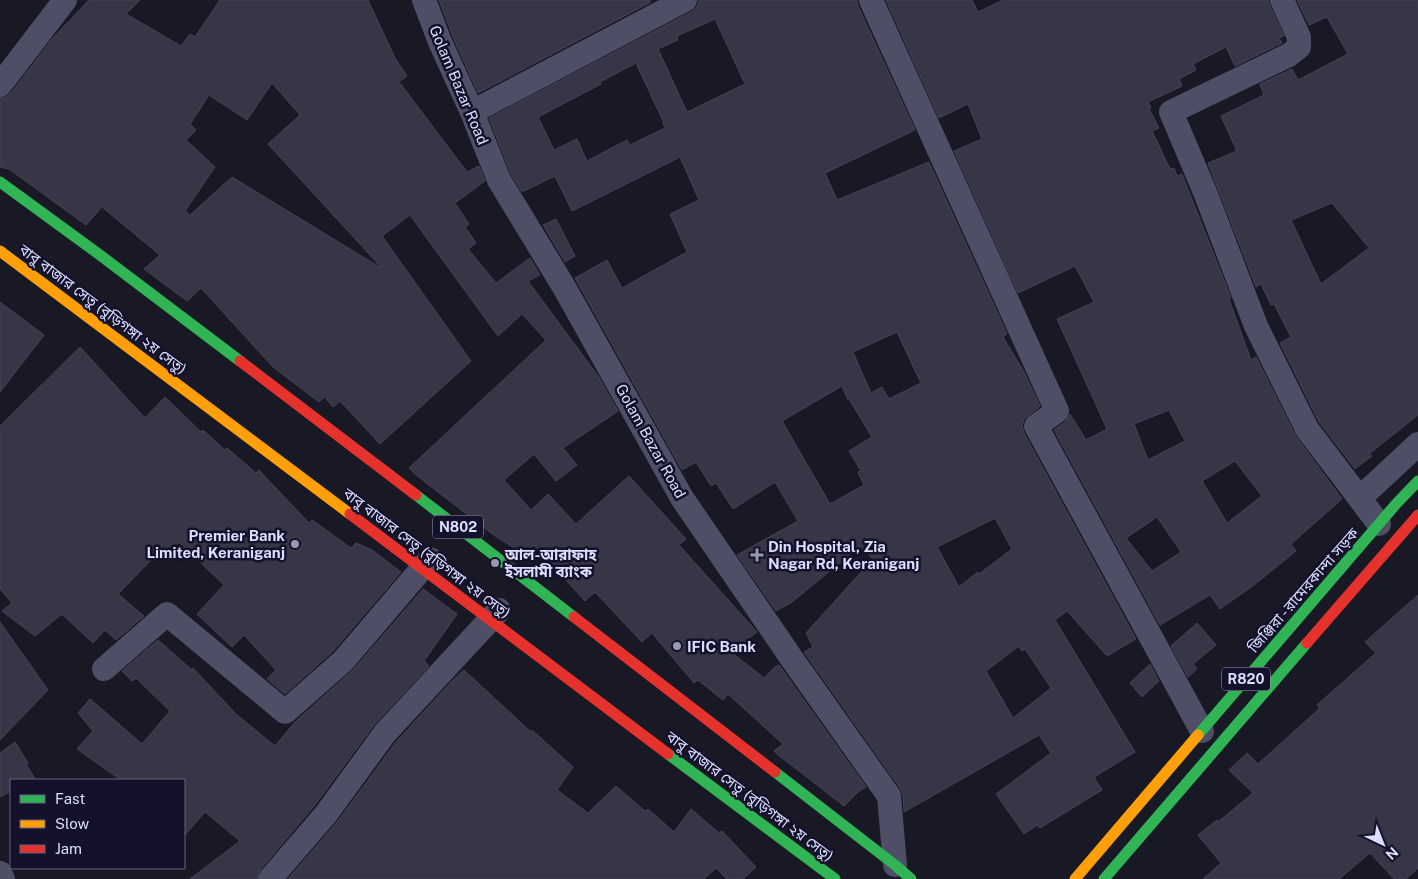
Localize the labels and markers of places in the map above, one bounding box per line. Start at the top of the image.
place label: Premier Bank Limited, Keraniganj [146,527,285,561]
marker: Premier Bank Limited, Keraniganj [289,538,301,550]
place label: Din Hospital, Zia Nagar Rd, Keraniganj [768,538,919,572]
place label: আল-আরাফাহ ইসলামী ব্যাংক [504,546,597,580]
marker: Din Hospital, Zia Nagar Rd, Keraniganj [750,548,764,562]
marker: আল-আরাফাহ ইসলামী ব্যাংক [489,557,501,569]
place label: IFIC Bank [687,638,756,655]
marker: IFIC Bank [671,640,683,652]

